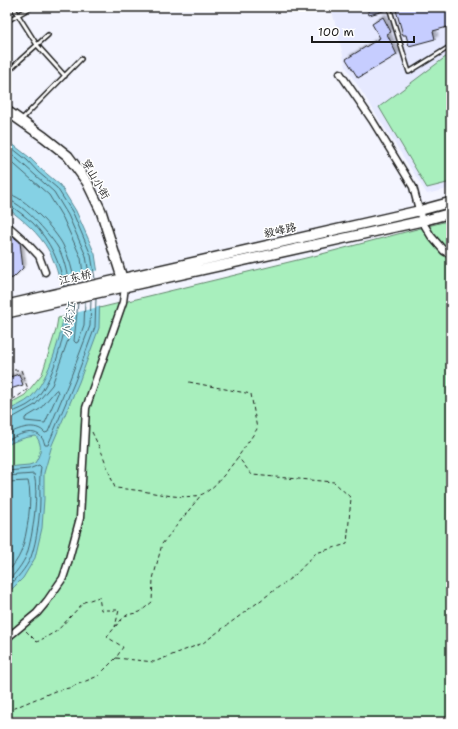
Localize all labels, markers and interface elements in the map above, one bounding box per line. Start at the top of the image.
scale bar [312,18,414,44]
text: 100 m [318,24,354,40]
street label: 穿山小街 [78,156,114,203]
street label: 毅峰路 [262,219,298,242]
street label: 江东桥 [57,266,93,289]
water label: 小东江 [58,300,80,339]

